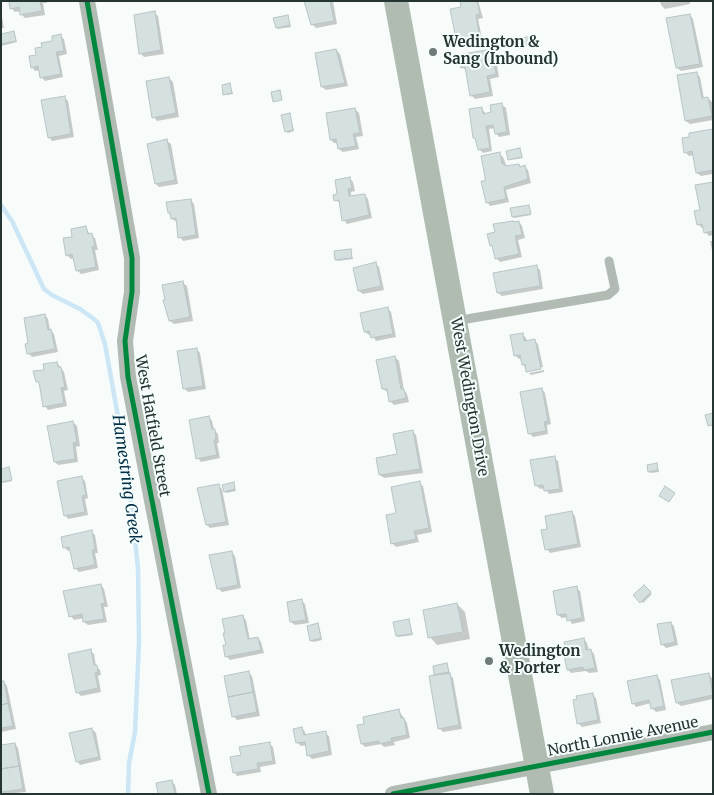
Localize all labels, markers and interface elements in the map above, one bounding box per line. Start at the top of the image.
place label: Wedington & Sang (Inbound) [443,34,558,69]
marker: Wedington & Sang (Inbound) [427,46,439,58]
street label: West Wedington Drive [446,316,492,478]
street label: West Hatfield Street [131,354,173,498]
water label: Hamestring Creek [107,413,145,545]
place label: Wedington & Porter [499,643,580,678]
marker: Wedington & Porter [483,655,495,667]
street label: North Lonnie Avenue [546,714,700,760]

